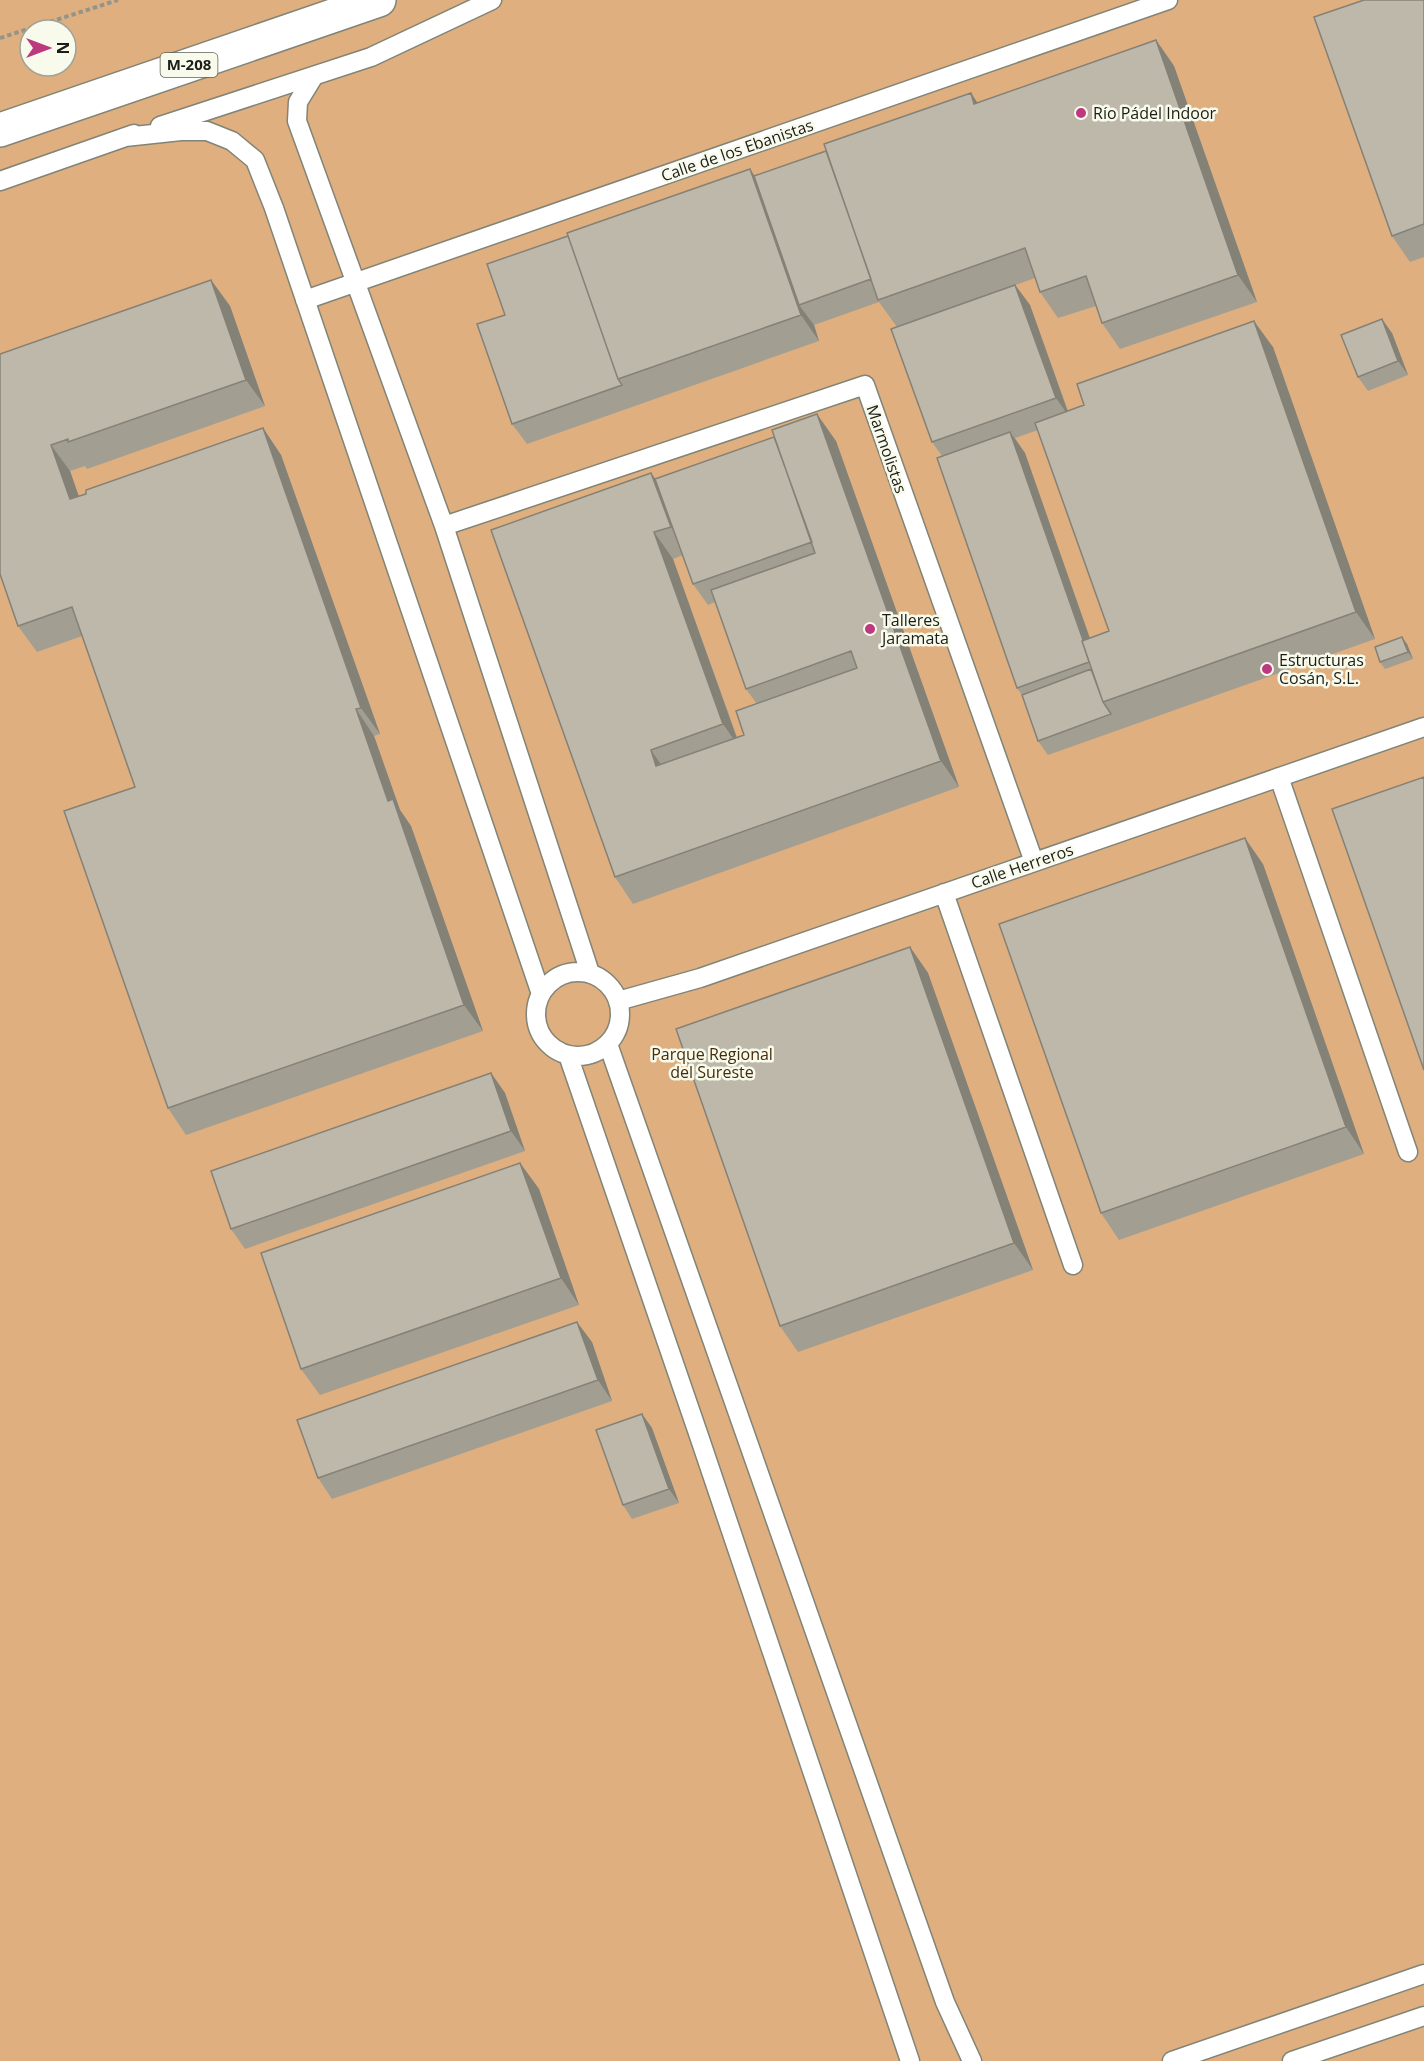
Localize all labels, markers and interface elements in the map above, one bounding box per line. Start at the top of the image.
north arrow [18,18,78,78]
text: N [52,41,74,55]
road number: M-208 [160,53,218,77]
place label: Río Pádel Indoor [1093,102,1217,124]
marker: Río Pádel Indoor [1074,106,1088,120]
street label: Calle de los Ebanistas [658,114,816,186]
street label: Marmolistas [862,402,912,496]
place label: Talleres Jaramata [880,609,949,649]
marker: Talleres Jaramata [863,622,877,636]
place label: Estructuras Cosán, S.L. [1279,649,1364,689]
marker: Estructuras Cosán, S.L. [1260,662,1274,676]
street label: Calle Herreros [968,838,1076,894]
park label: Parque Regional del Sureste [651,1043,773,1083]

